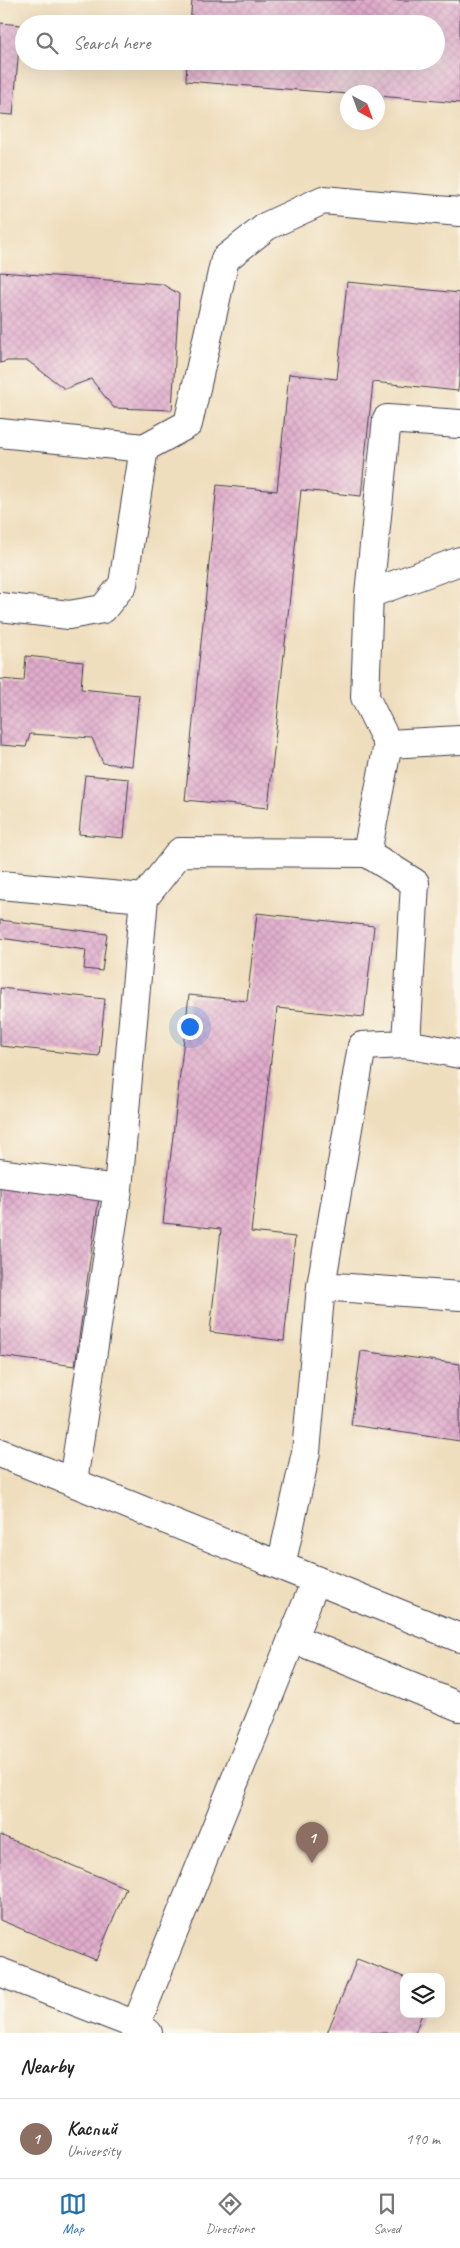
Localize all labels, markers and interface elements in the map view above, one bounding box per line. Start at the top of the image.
search box [15,15,445,70]
icon: search [33,29,61,57]
text: Search here [73,31,150,55]
north arrow [340,85,385,130]
your location [177,1014,203,1040]
pin: 1 [296,1822,328,1863]
map controls [400,1973,445,2018]
button: layers [400,1973,445,2018]
text: Nearby [20,2053,73,2079]
text: Каспий [67,2117,117,2141]
text: 1 [32,2129,40,2149]
text: 190 m [406,2129,440,2149]
text: University [67,2141,120,2161]
tab: Map [59,2190,87,2237]
tab: Directions [206,2190,254,2237]
tab: Saved [373,2190,401,2237]

